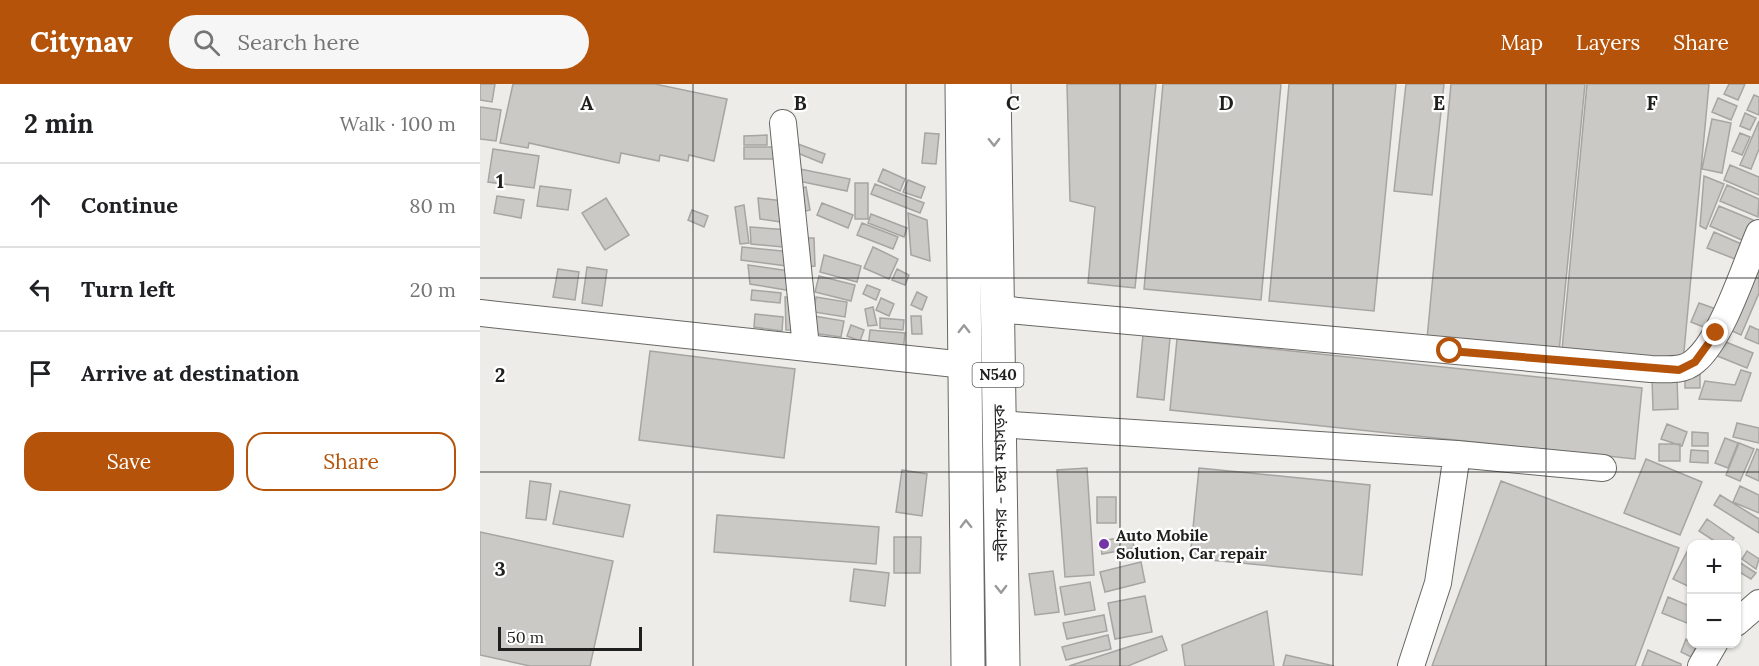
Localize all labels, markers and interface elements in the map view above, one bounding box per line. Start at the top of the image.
search box [169,15,589,69]
text: Citynav [30,24,133,60]
icon: search [190,26,223,59]
text: Search here [238,28,360,56]
text: Map [1500,29,1543,56]
text: Layers [1576,29,1640,56]
text: Share [1673,29,1729,56]
text: A [580,90,594,115]
text: B [793,90,807,115]
text: C [1006,90,1020,115]
text: D [1218,90,1234,115]
text: E [1433,90,1445,115]
text: F [1646,90,1658,115]
text: 2 min [24,107,94,140]
text: Walk · 100 m [340,111,456,136]
one-way arrow [988,138,1001,147]
text: 1 [496,168,504,193]
icon: ahead [24,189,57,222]
text: Continue [81,191,178,219]
text: 80 m [409,193,456,218]
icon: left [24,273,57,306]
text: Turn left [81,275,175,303]
text: 20 m [410,277,456,302]
route end [1702,319,1728,345]
one-way arrow [958,324,970,333]
route start [1436,337,1462,363]
icon: arrive [24,357,57,390]
text: Arrive at destination [81,359,299,387]
text: 2 [495,362,505,387]
road number: N540 [972,363,1024,387]
street label: নবীনগর - চন্দ্রা মহাসড়ক [989,403,1011,563]
button: Save [24,432,234,491]
button: Share [246,432,456,491]
one-way arrow [960,519,973,528]
place label: Auto Mobile Solution, Car repair [1116,525,1267,563]
marker: Auto Mobile Solution, Car repair [1097,537,1111,551]
map controls [1687,540,1741,648]
button: + [1687,540,1741,594]
text: 3 [494,556,506,581]
one-way arrow [995,585,1008,594]
button: − [1687,594,1741,648]
scale bar [498,624,642,652]
text: 50 m [507,627,544,647]

